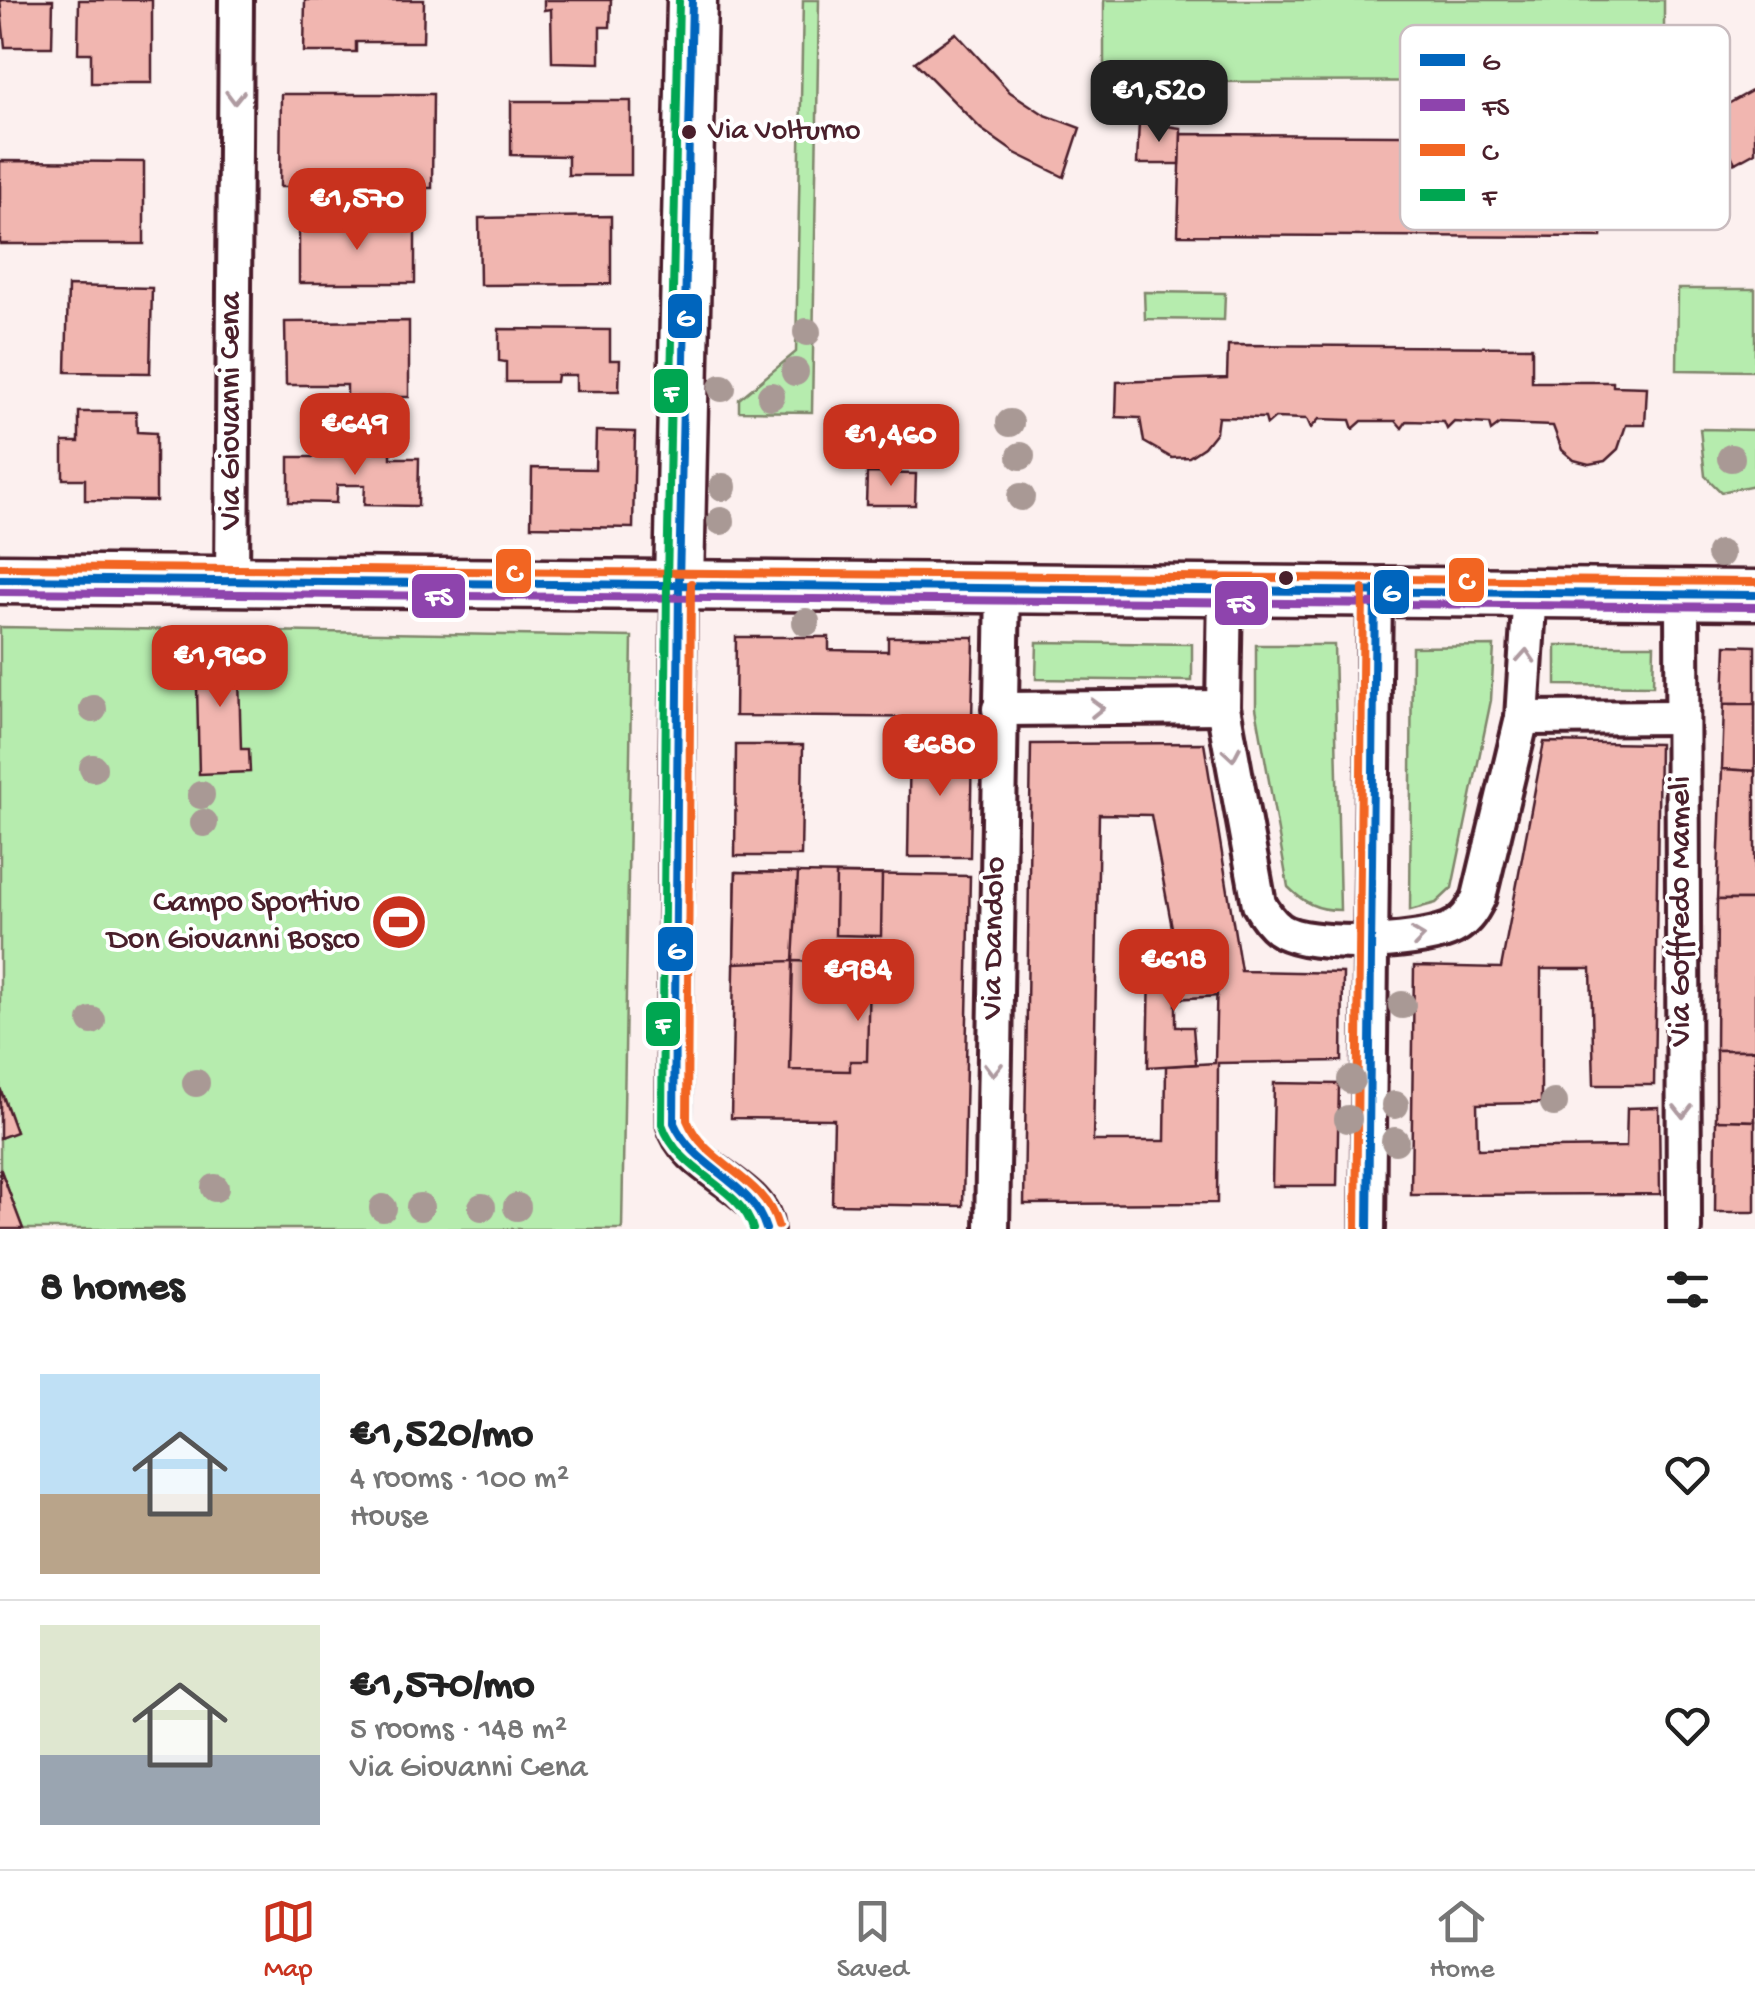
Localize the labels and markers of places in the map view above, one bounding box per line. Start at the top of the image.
pin: €1,520 [1078,60,1240,145]
place label: Via Volturno [707,115,861,150]
marker: Via Volturno [679,122,699,142]
pin: €1,570 [276,168,438,253]
pin: €649 [296,393,414,478]
pin: €1,460 [810,404,972,489]
unlabelled marker [1276,568,1296,588]
pin: €1,960 [139,625,301,710]
pin: €680 [881,714,999,799]
place label: Campo Sportivo Don Giovanni Bosco [105,885,360,960]
sports icon: Campo Sportivo Don Giovanni Bosco [369,892,429,952]
pin: €618 [1115,929,1233,1014]
pin: €984 [799,939,917,1024]

